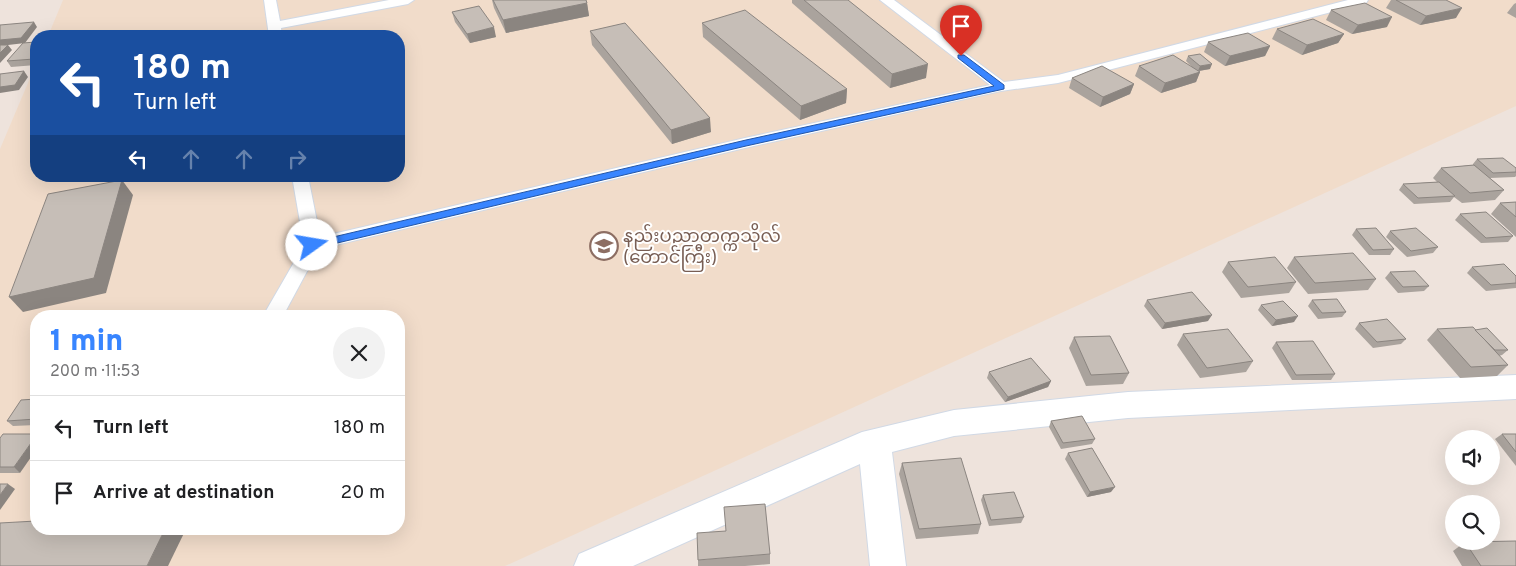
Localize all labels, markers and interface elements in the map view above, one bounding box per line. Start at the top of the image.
pin [940,5,982,56]
icon: arrive [947,12,975,40]
text: 180 m [133,47,231,91]
icon: left [50,50,115,115]
text: Turn left [133,90,216,117]
icon: left [124,145,152,173]
icon: ahead [177,145,205,173]
icon: ahead [230,145,258,173]
icon: right [283,145,311,173]
position arrow [285,218,337,270]
place label: နည်းပညာတက္ကသိုလ် (တောင်ကြီး) [623,222,781,272]
school or university icon: နည်းပညာတက္ကသိုလ် (တောင်ကြီး) [589,231,619,261]
text: 1 min [50,324,123,361]
button: close [333,327,385,379]
text: 200 m · 11:53 [50,362,140,382]
icon: left [50,414,78,442]
text: Turn left [93,416,169,440]
text: 180 m [334,416,385,440]
map controls [1445,430,1500,550]
button: sound [1445,430,1500,485]
icon: arrive [50,479,78,507]
text: Arrive at destination [93,481,274,505]
text: 20 m [341,481,385,505]
button: search [1445,495,1500,550]

